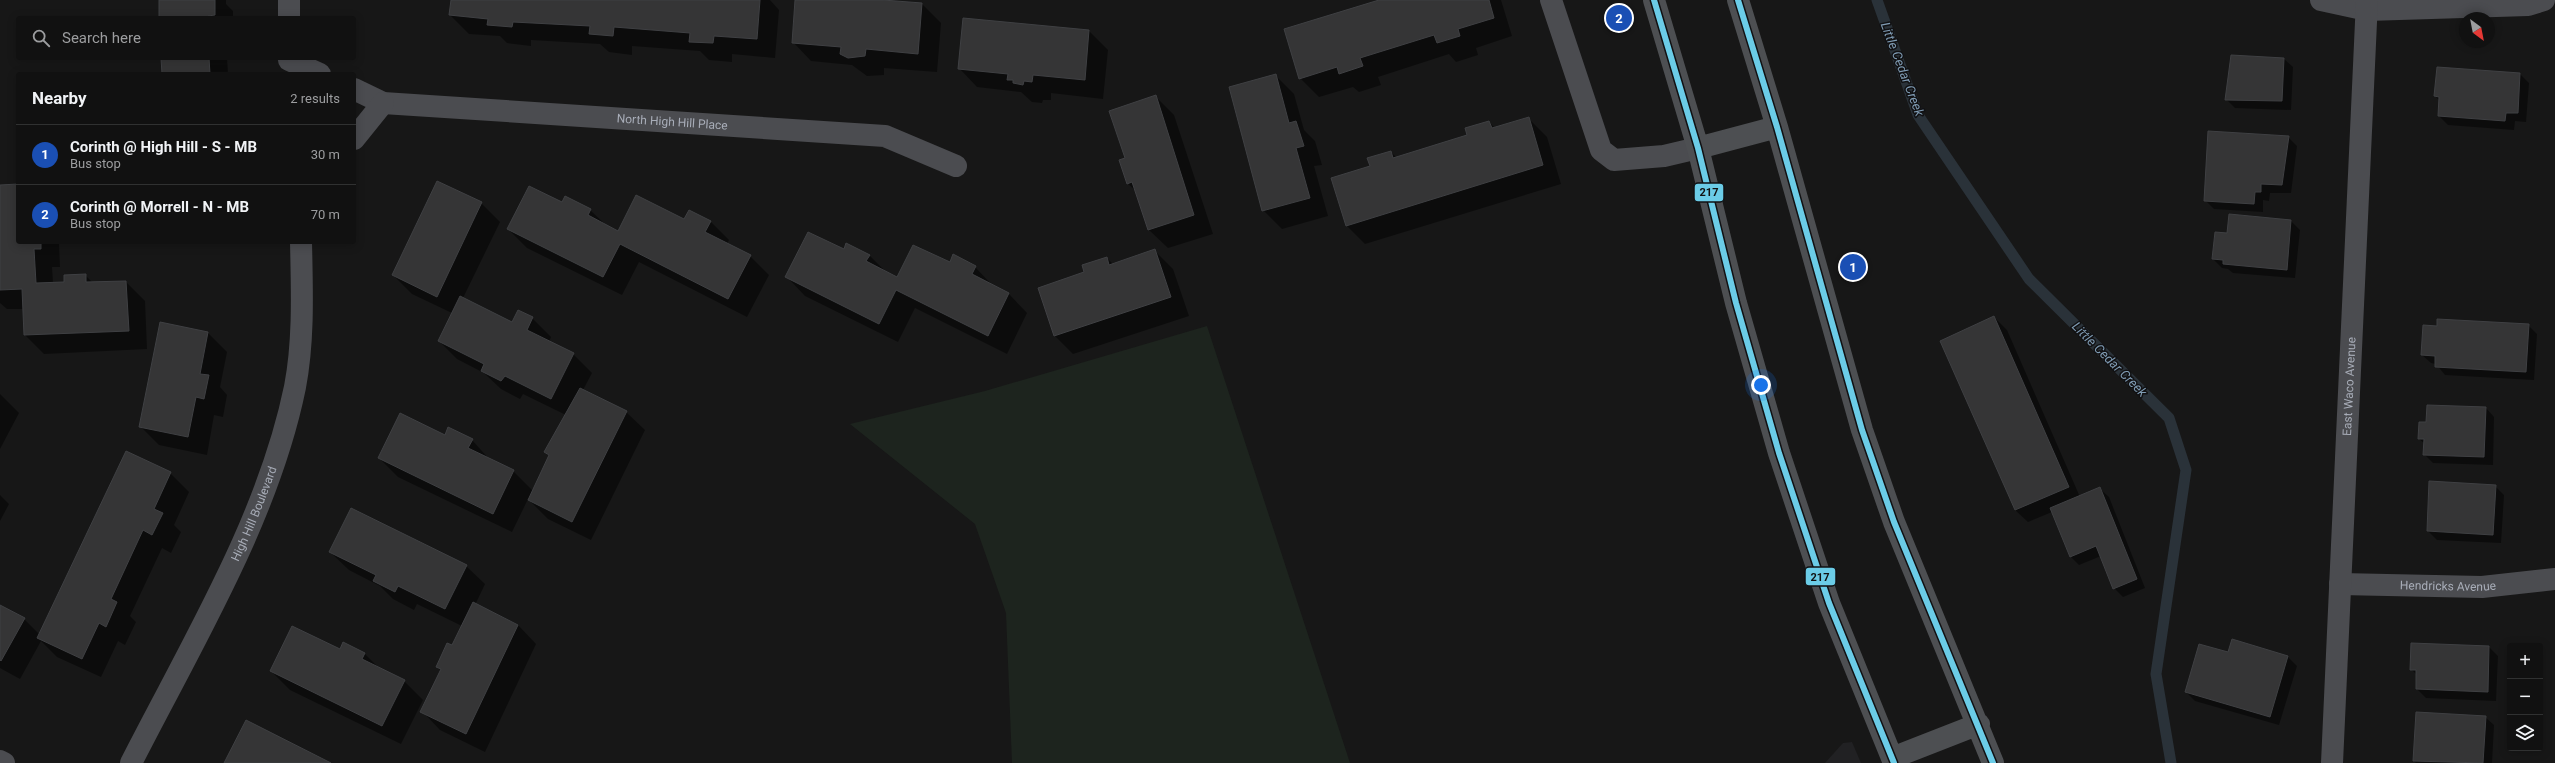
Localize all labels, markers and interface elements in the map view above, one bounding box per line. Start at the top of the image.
pin: 2 [1606,3,1632,33]
north arrow [2459,12,2495,48]
search box [16,16,356,60]
water label: Little Cedar Creek [1878,20,1928,119]
icon: search [30,27,52,49]
text: Search here [62,29,141,47]
text: Nearby [32,88,87,108]
text: 2 results [290,91,340,106]
street label: North High Hill Place [616,111,728,133]
text: Corinth @ High Hill - S - MB [70,138,257,156]
text: 1 [41,147,49,162]
text: 30 m [311,147,340,162]
text: Bus stop [70,156,121,171]
line badge: 217 [1694,183,1724,202]
text: 217 [1700,186,1718,199]
text: Corinth @ Morrell - N - MB [70,198,249,216]
text: 2 [41,207,49,222]
text: 70 m [311,207,340,222]
text: Bus stop [70,216,121,231]
pin: 1 [1840,252,1866,282]
water label: Little Cedar Creek [2069,319,2151,400]
street label: East Waco Avenue [2340,337,2359,436]
your location [1751,375,1771,395]
street label: High Hill Boulevard [228,465,279,564]
line badge: 217 [1805,567,1836,586]
text: 217 [1811,571,1829,584]
street label: Hendricks Avenue [2400,578,2497,594]
map controls [2507,643,2543,751]
button: + [2507,643,2543,679]
button: − [2507,679,2543,715]
button: layers [2507,715,2543,751]

